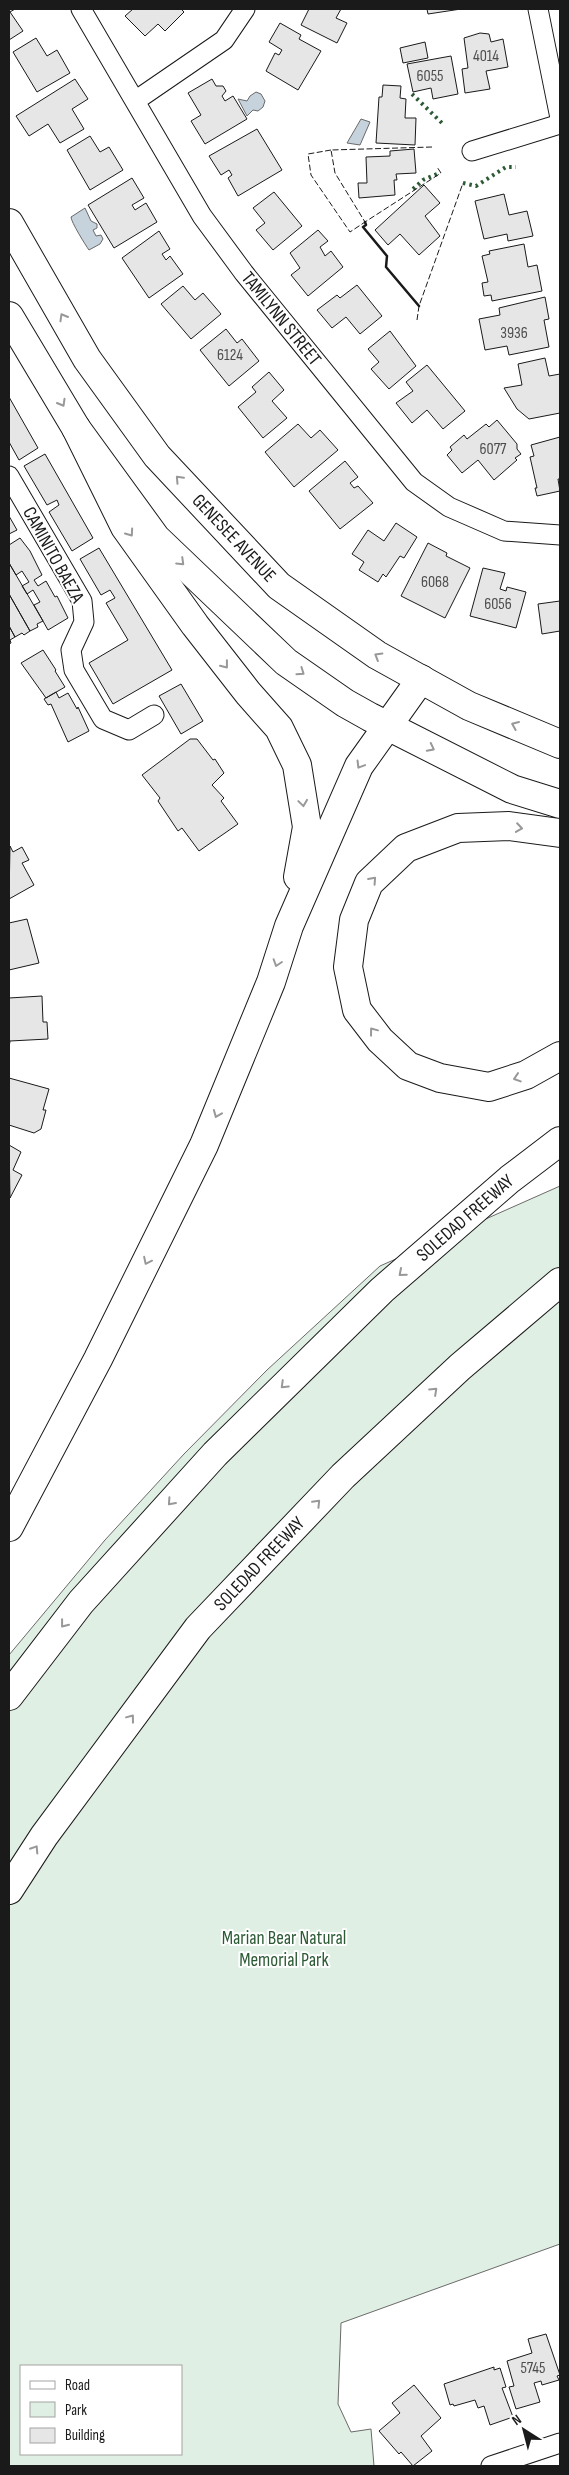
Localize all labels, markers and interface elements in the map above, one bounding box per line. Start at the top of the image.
house number: 4014 [473,47,499,66]
house number: 6055 [417,67,443,86]
street label: TAMILYNN STREET [236,267,326,371]
one-way arrow [59,313,69,322]
house number: 3936 [500,324,528,343]
house number: 6124 [217,346,243,365]
one-way arrow [56,397,66,406]
house number: 6077 [480,440,507,459]
one-way arrow [176,476,185,485]
street label: GENESEE AVENUE [187,489,281,587]
street label: CAMINITO BAEZA [17,503,89,608]
one-way arrow [124,527,133,537]
one-way arrow [175,557,184,566]
house number: 6068 [421,573,449,592]
house number: 6056 [484,595,512,614]
one-way arrow [375,652,384,662]
one-way arrow [220,659,228,668]
one-way arrow [295,666,305,675]
one-way arrow [511,721,520,732]
one-way arrow [426,742,435,752]
one-way arrow [357,760,367,769]
one-way arrow [297,799,308,807]
one-way arrow [515,822,523,833]
one-way arrow [367,877,376,886]
one-way arrow [273,959,283,967]
one-way arrow [371,1028,379,1037]
one-way arrow [513,1072,522,1082]
one-way arrow [212,1109,223,1118]
street label: SOLEDAD FREEWAY [412,1170,518,1266]
one-way arrow [143,1256,153,1265]
one-way arrow [398,1267,407,1276]
one-way arrow [281,1380,290,1389]
one-way arrow [429,1388,438,1397]
one-way arrow [168,1496,177,1505]
one-way arrow [311,1500,320,1509]
street label: SOLEDAD FREEWAY [209,1512,309,1615]
one-way arrow [62,1618,70,1627]
one-way arrow [126,1715,134,1724]
one-way arrow [29,1846,38,1855]
park label: Marian Bear Natural Memorial Park [222,1927,346,1972]
house number: 5745 [520,2359,546,2378]
legend [20,2365,182,2455]
text: Road [65,2376,90,2395]
text: Park [65,2401,87,2420]
north arrow [499,2405,549,2455]
text: N [509,2411,525,2429]
text: Building [65,2426,105,2445]

